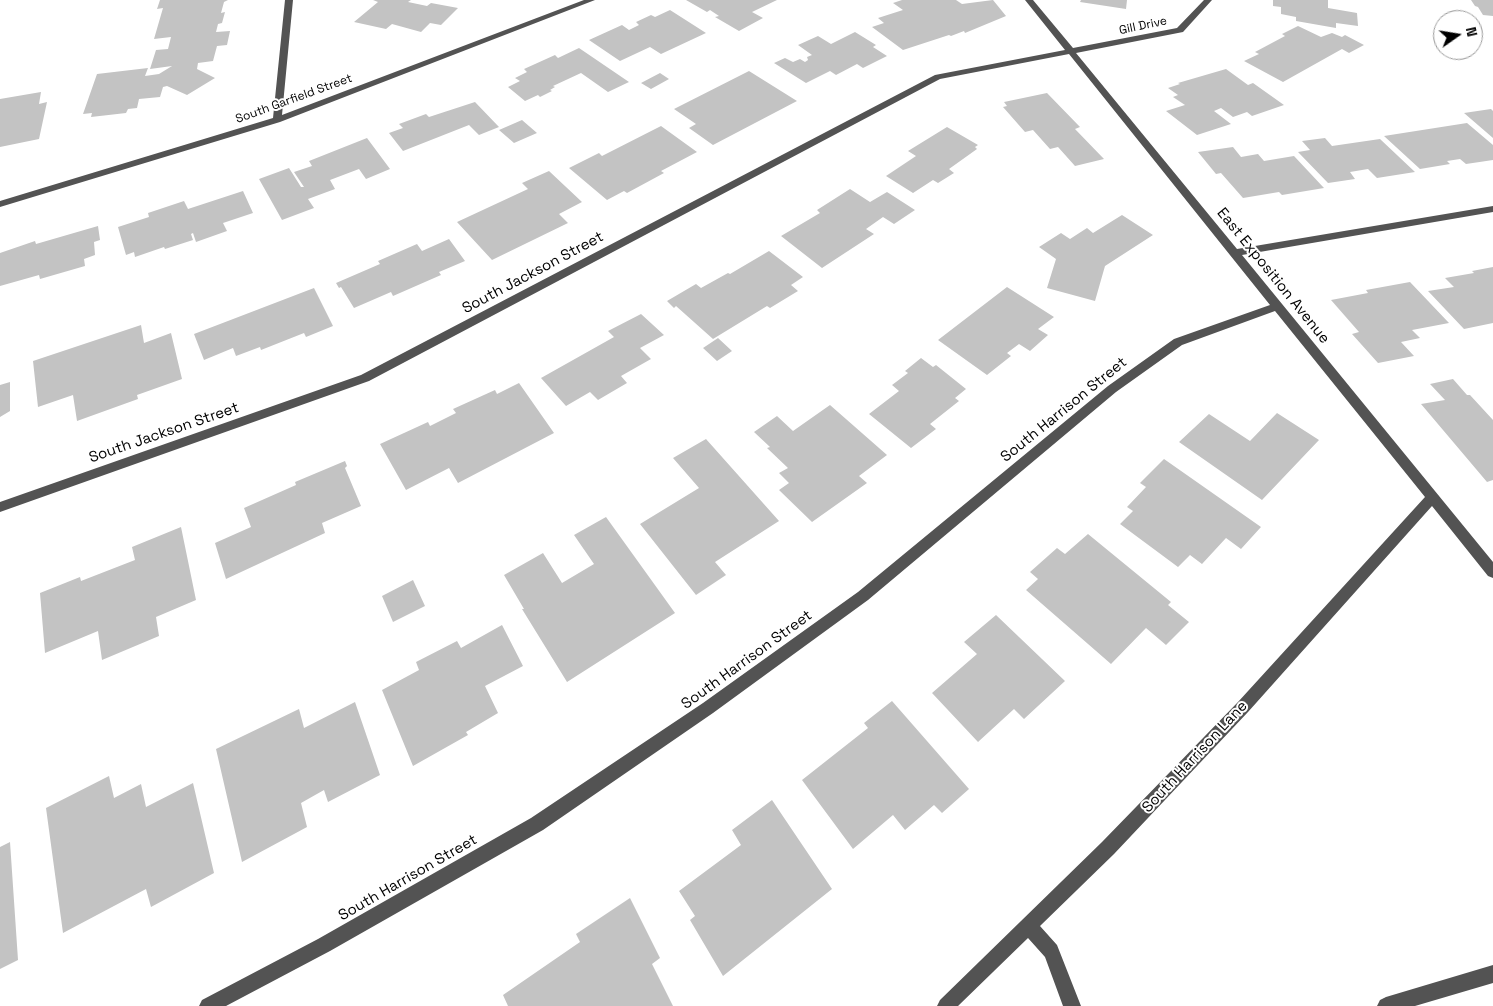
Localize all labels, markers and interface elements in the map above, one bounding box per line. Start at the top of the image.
north arrow [1433,10,1483,60]
street label: Gill Drive [1118,14,1168,38]
text: N [1462,25,1481,38]
street label: South Garfield Street [234,71,354,127]
street label: East Exposition Avenue [1213,205,1333,347]
street label: South Jackson Street [459,228,607,318]
street label: South Harrison Street [997,354,1131,466]
street label: South Jackson Street [87,399,241,467]
street label: South Harrison Street [678,607,816,713]
street label: South Harrison Lane [1139,697,1251,817]
street label: South Harrison Street [335,831,481,925]

